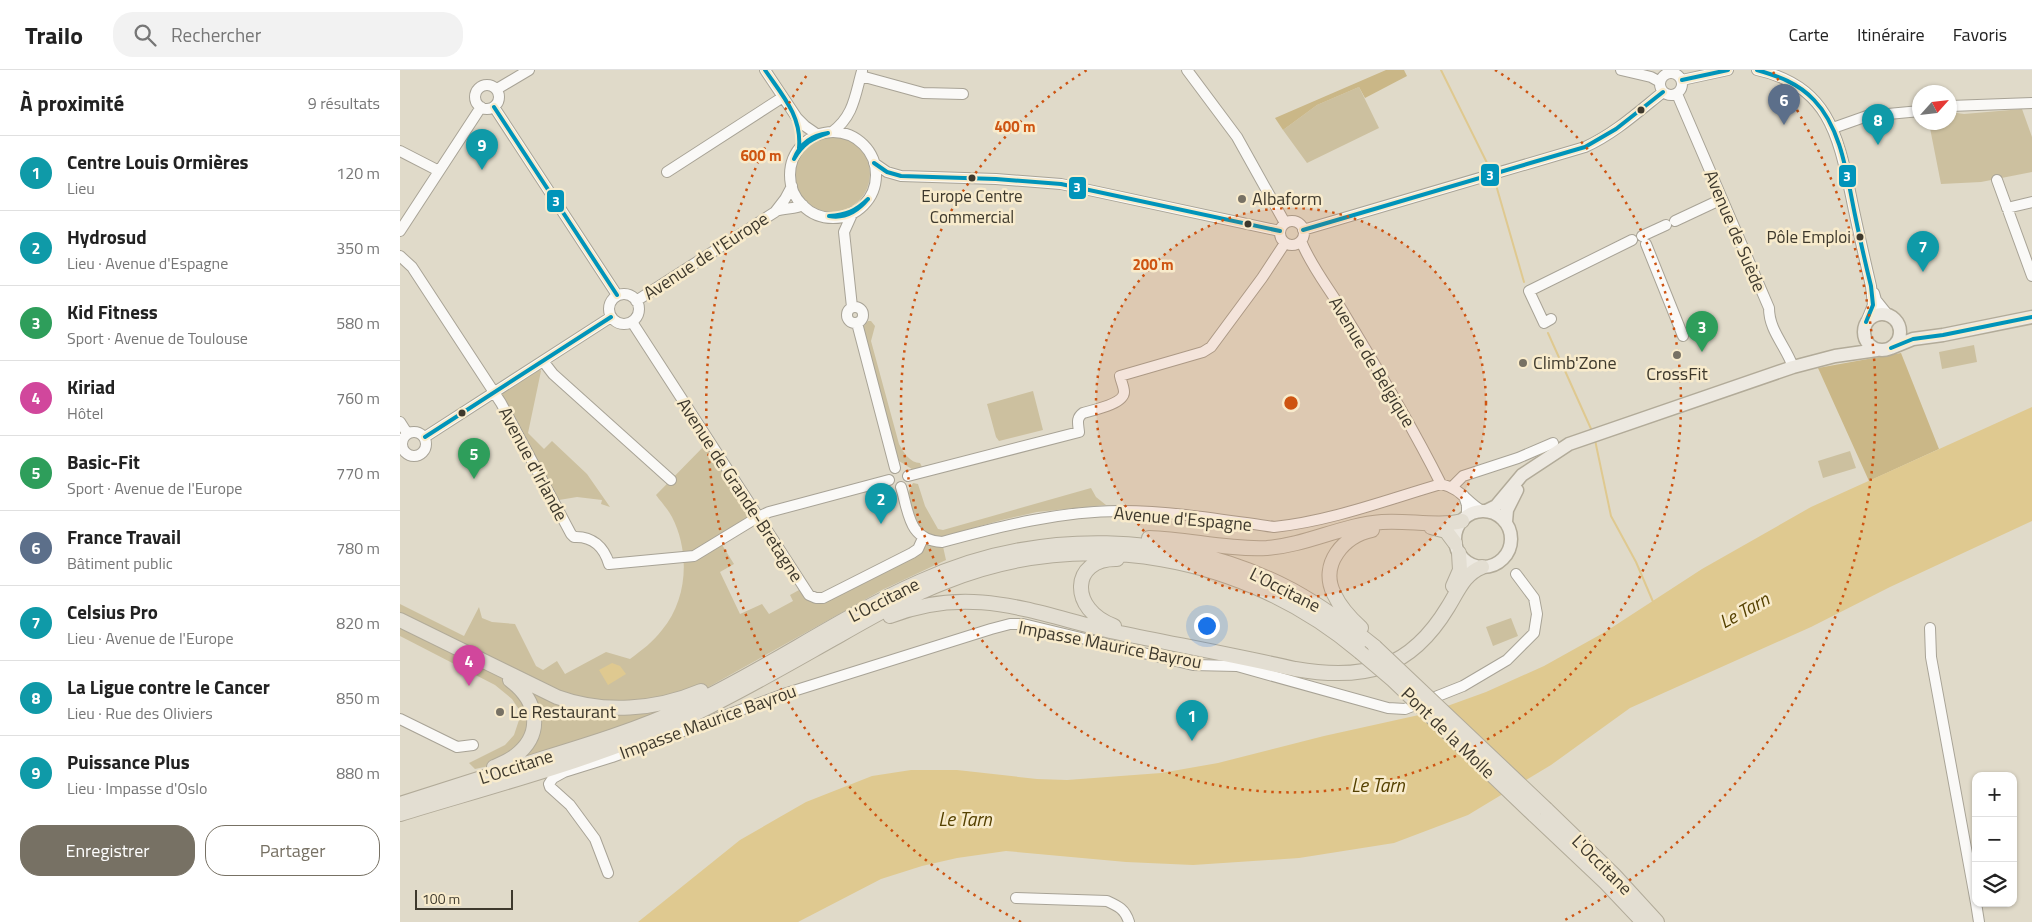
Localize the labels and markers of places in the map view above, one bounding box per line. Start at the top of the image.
pin: 6 [1768,84,1800,125]
pin: 8 [1862,104,1894,145]
unlabelled marker [1636,105,1646,115]
pin: 9 [466,129,498,170]
marker: Europe Centre Commercial [967,173,977,183]
place label: Europe Centre Commercial [921,183,1023,230]
place label: Albaform [1252,185,1322,212]
marker: Albaform [1236,193,1248,205]
unlabelled marker [1243,219,1253,229]
place label: Pôle Emploi [1767,224,1851,250]
pin: 7 [1907,231,1939,272]
marker: Pôle Emploi [1855,232,1865,242]
pin: 3 [1686,311,1718,352]
place label: Climb'Zone [1533,349,1617,376]
marker: CrossFit [1671,349,1683,361]
marker: Climb'Zone [1517,357,1529,369]
place label: CrossFit [1646,360,1709,387]
centre of rings [1282,394,1300,412]
unlabelled marker [457,408,467,418]
pin: 5 [458,438,490,479]
pin: 2 [865,483,897,524]
pin: 4 [453,645,485,686]
place label: Le Restaurant [510,698,617,725]
pin: 1 [1176,700,1208,741]
marker: Le Restaurant [494,706,506,718]

